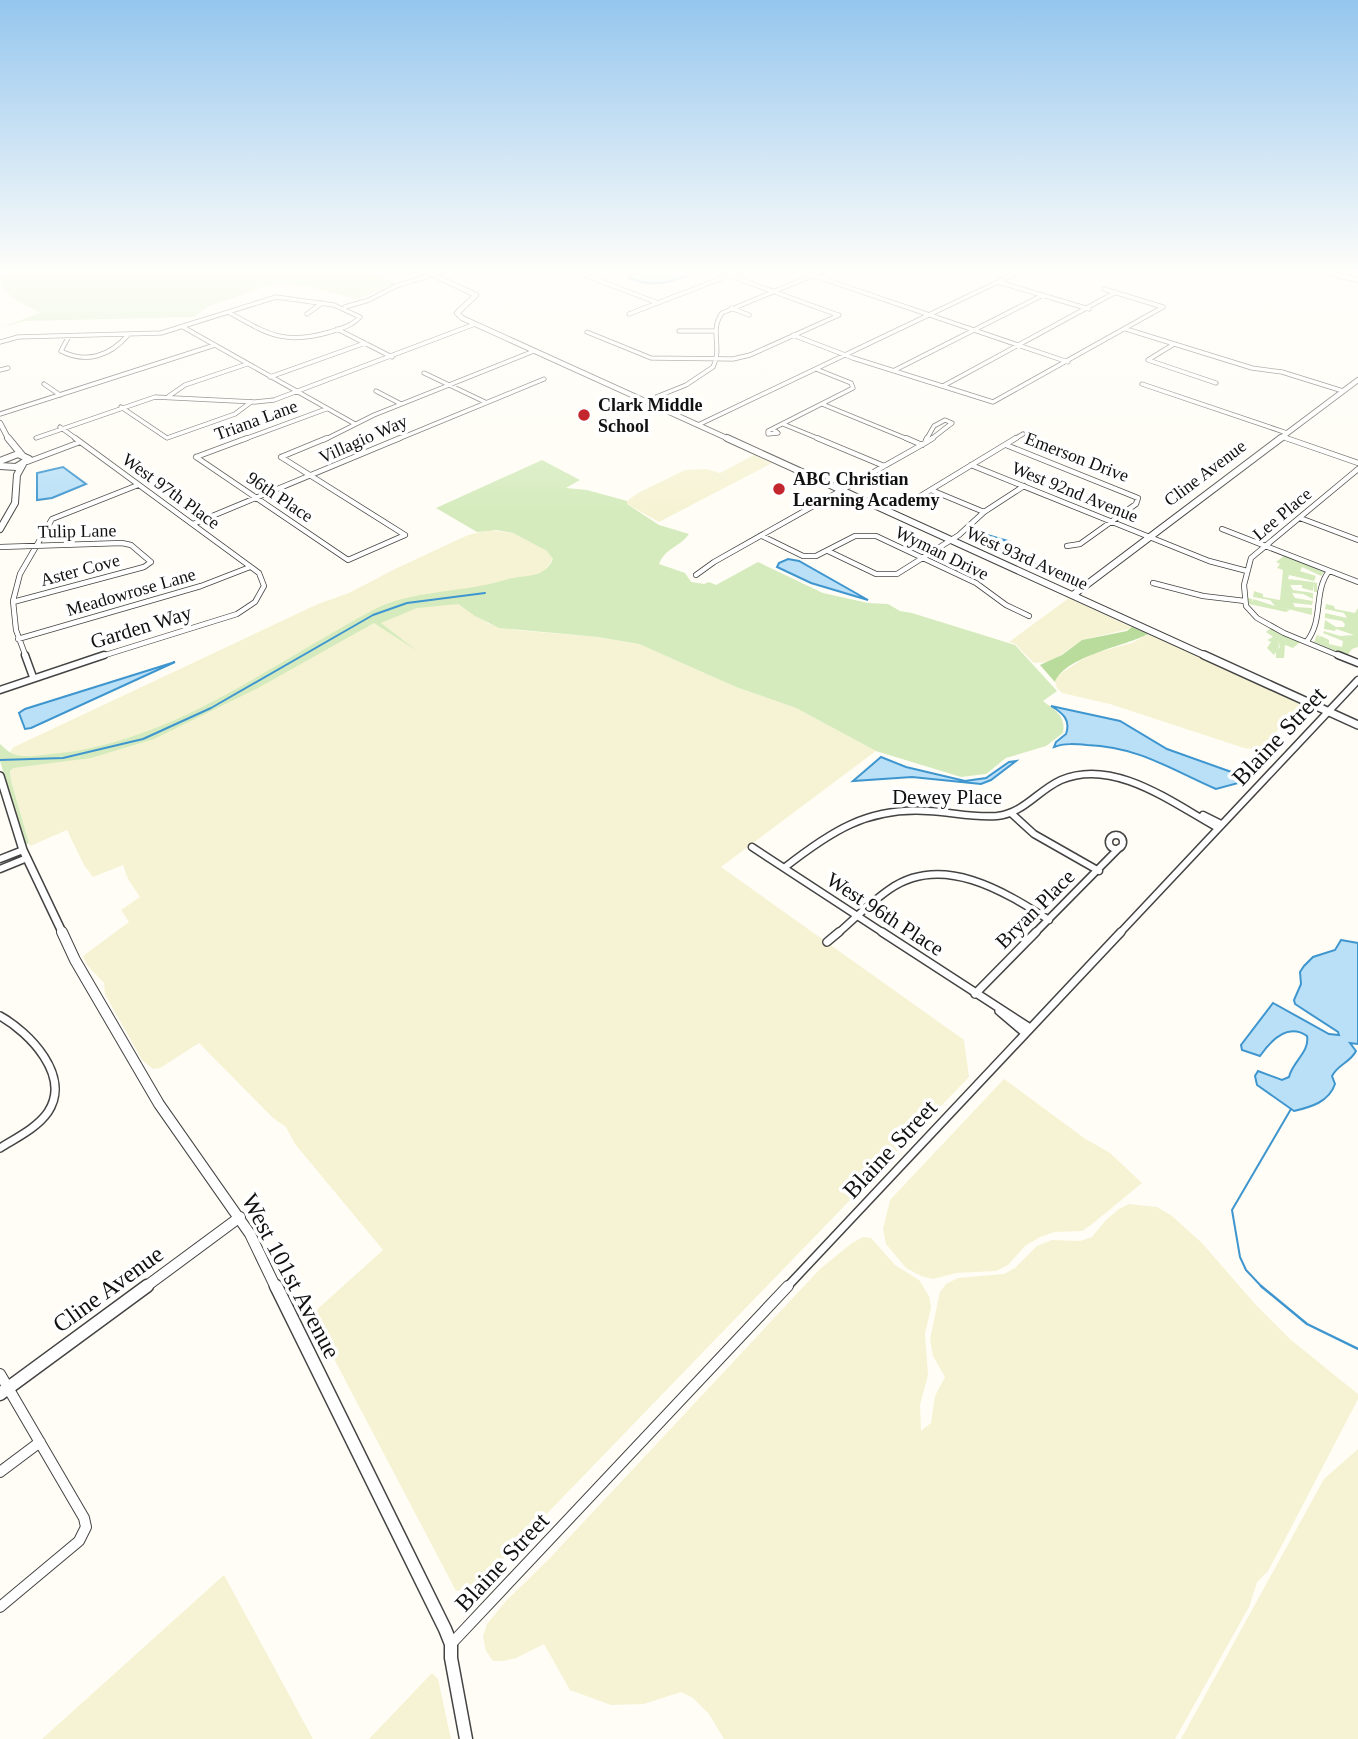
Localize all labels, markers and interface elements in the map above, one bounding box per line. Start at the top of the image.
place label: Clark Middle School [598,395,703,436]
street label: Triana Lane [212,396,300,444]
marker: Clark Middle School [576,407,592,423]
street label: Villagio Way [316,411,410,467]
street label: Emerson Drive [1022,428,1132,486]
street label: Cline Avenue [1160,436,1250,510]
street label: West 97th Place [118,449,224,533]
street label: West 92nd Avenue [1009,458,1141,526]
street label: 96th Place [243,468,317,526]
place label: ABC Christian Learning Academy [793,469,940,510]
marker: ABC Christian Learning Academy [771,481,787,497]
street label: Lee Place [1249,484,1315,544]
street label: Tulip Lane [37,520,117,542]
street label: Wyman Drive [892,522,992,584]
street label: West 93rd Avenue [963,522,1091,594]
street label: Aster Cove [38,550,122,590]
street label: Meadowrose Lane [64,564,198,620]
street label: Garden Way [87,600,195,654]
street label: Blaine Street [1227,681,1331,790]
street label: Dewey Place [892,785,1002,809]
street label: Bryan Place [990,864,1080,954]
street label: West 96th Place [822,867,948,961]
street label: Blaine Street [838,1094,942,1203]
street label: West 101st Avenue [237,1189,345,1363]
street label: Cline Avenue [48,1240,168,1338]
street label: Blaine Street [450,1507,554,1616]

